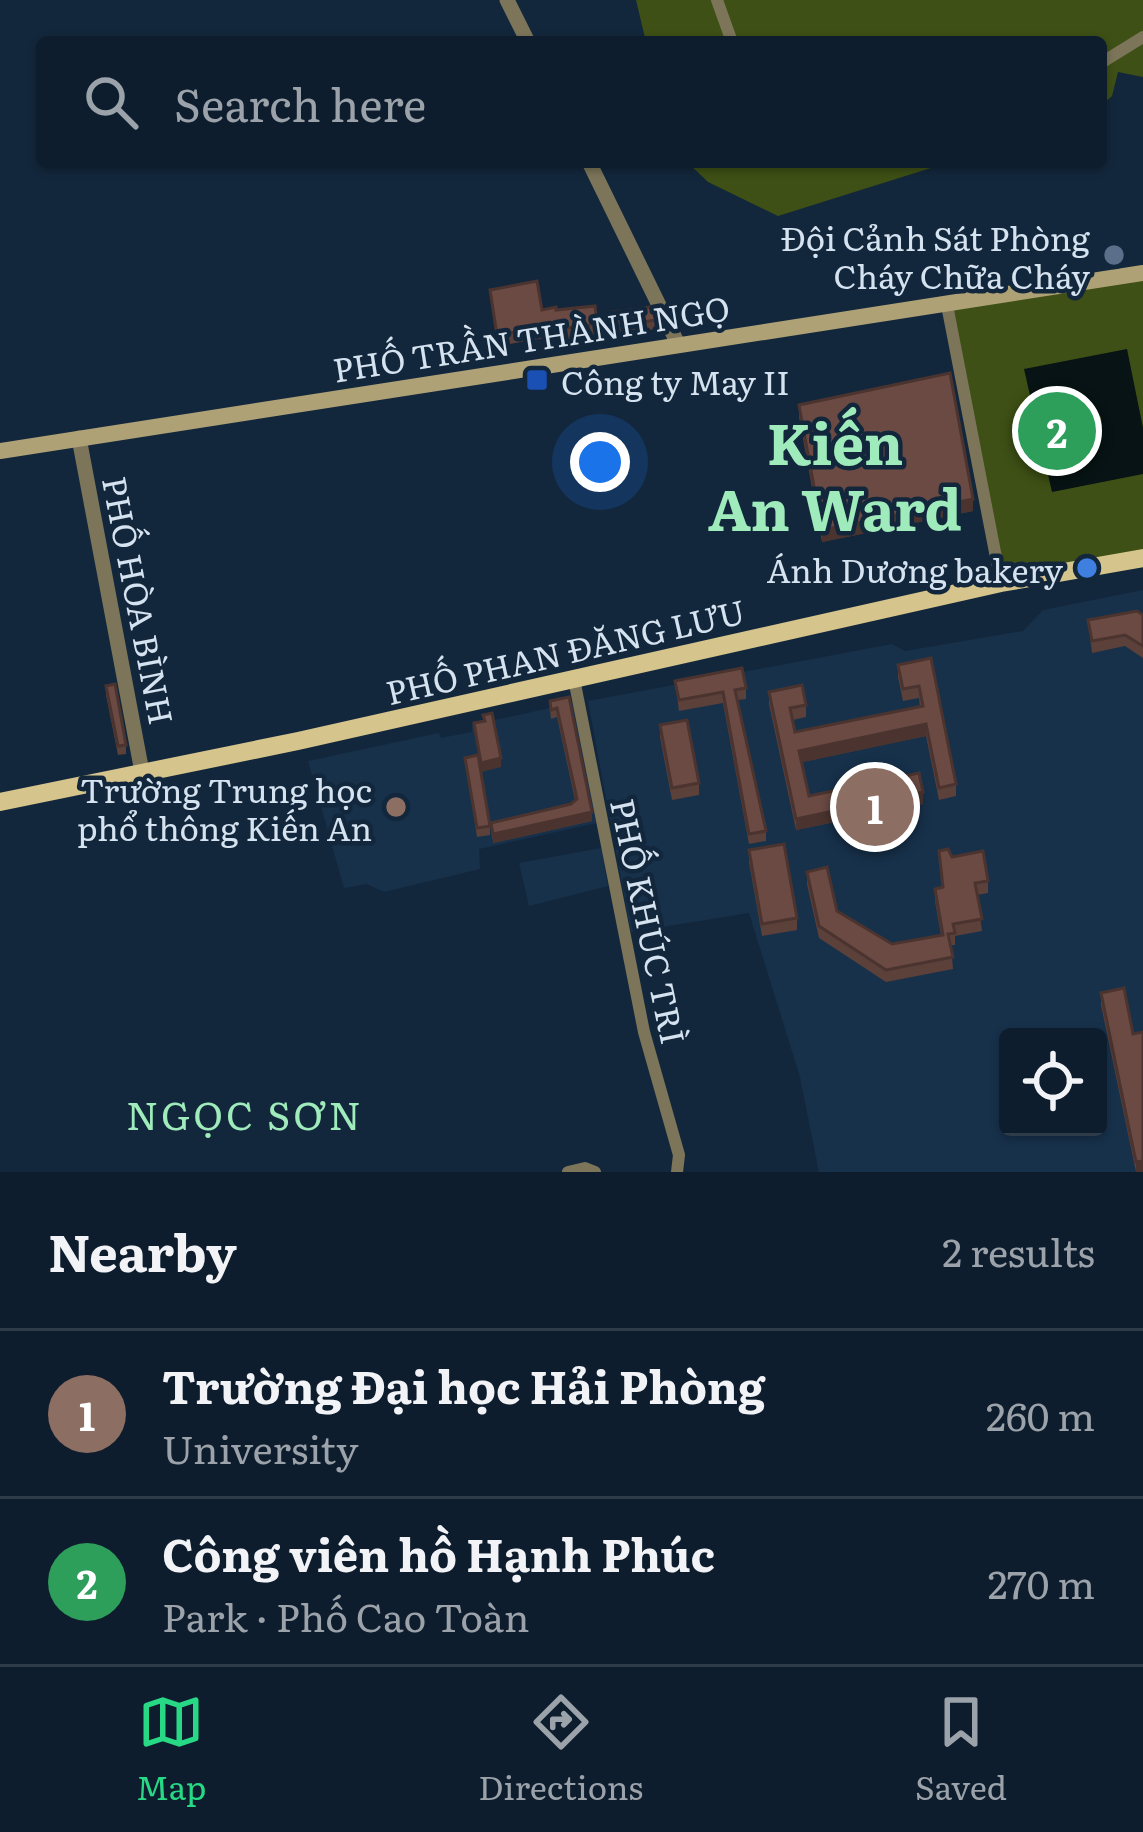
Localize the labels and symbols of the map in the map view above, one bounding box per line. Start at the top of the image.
place label: Đội Cảnh Sát Phòng Cháy Chữa Cháy [780,212,1091,299]
marker: Đội Cảnh Sát Phòng Cháy Chữa Cháy [1101,242,1127,268]
street label: PHỐ TRẦN THÀNH NGỌ [329,281,733,393]
place label: Công ty May II [561,356,790,405]
marker: Công ty May II [524,367,550,393]
pin: 2 [1018,386,1096,476]
district label: Kiến An Ward [708,398,962,549]
your location [570,432,630,492]
street label: PHỐ HÒA BÌNH [92,472,188,728]
place label: Ánh Dương bakery [766,544,1063,593]
marker: Ánh Dương bakery [1074,555,1100,581]
street label: PHỐ PHAN ĐĂNG LƯU [381,585,749,715]
pin: 1 [836,762,914,852]
place label: Trường Trung học phổ thông Kiến An [77,764,372,851]
marker: Trường Trung học phổ thông Kiến An [383,794,409,820]
street label: PHỐ KHÚC TRÌ [600,794,700,1048]
district label: NGỌC SƠN [126,1084,364,1142]

